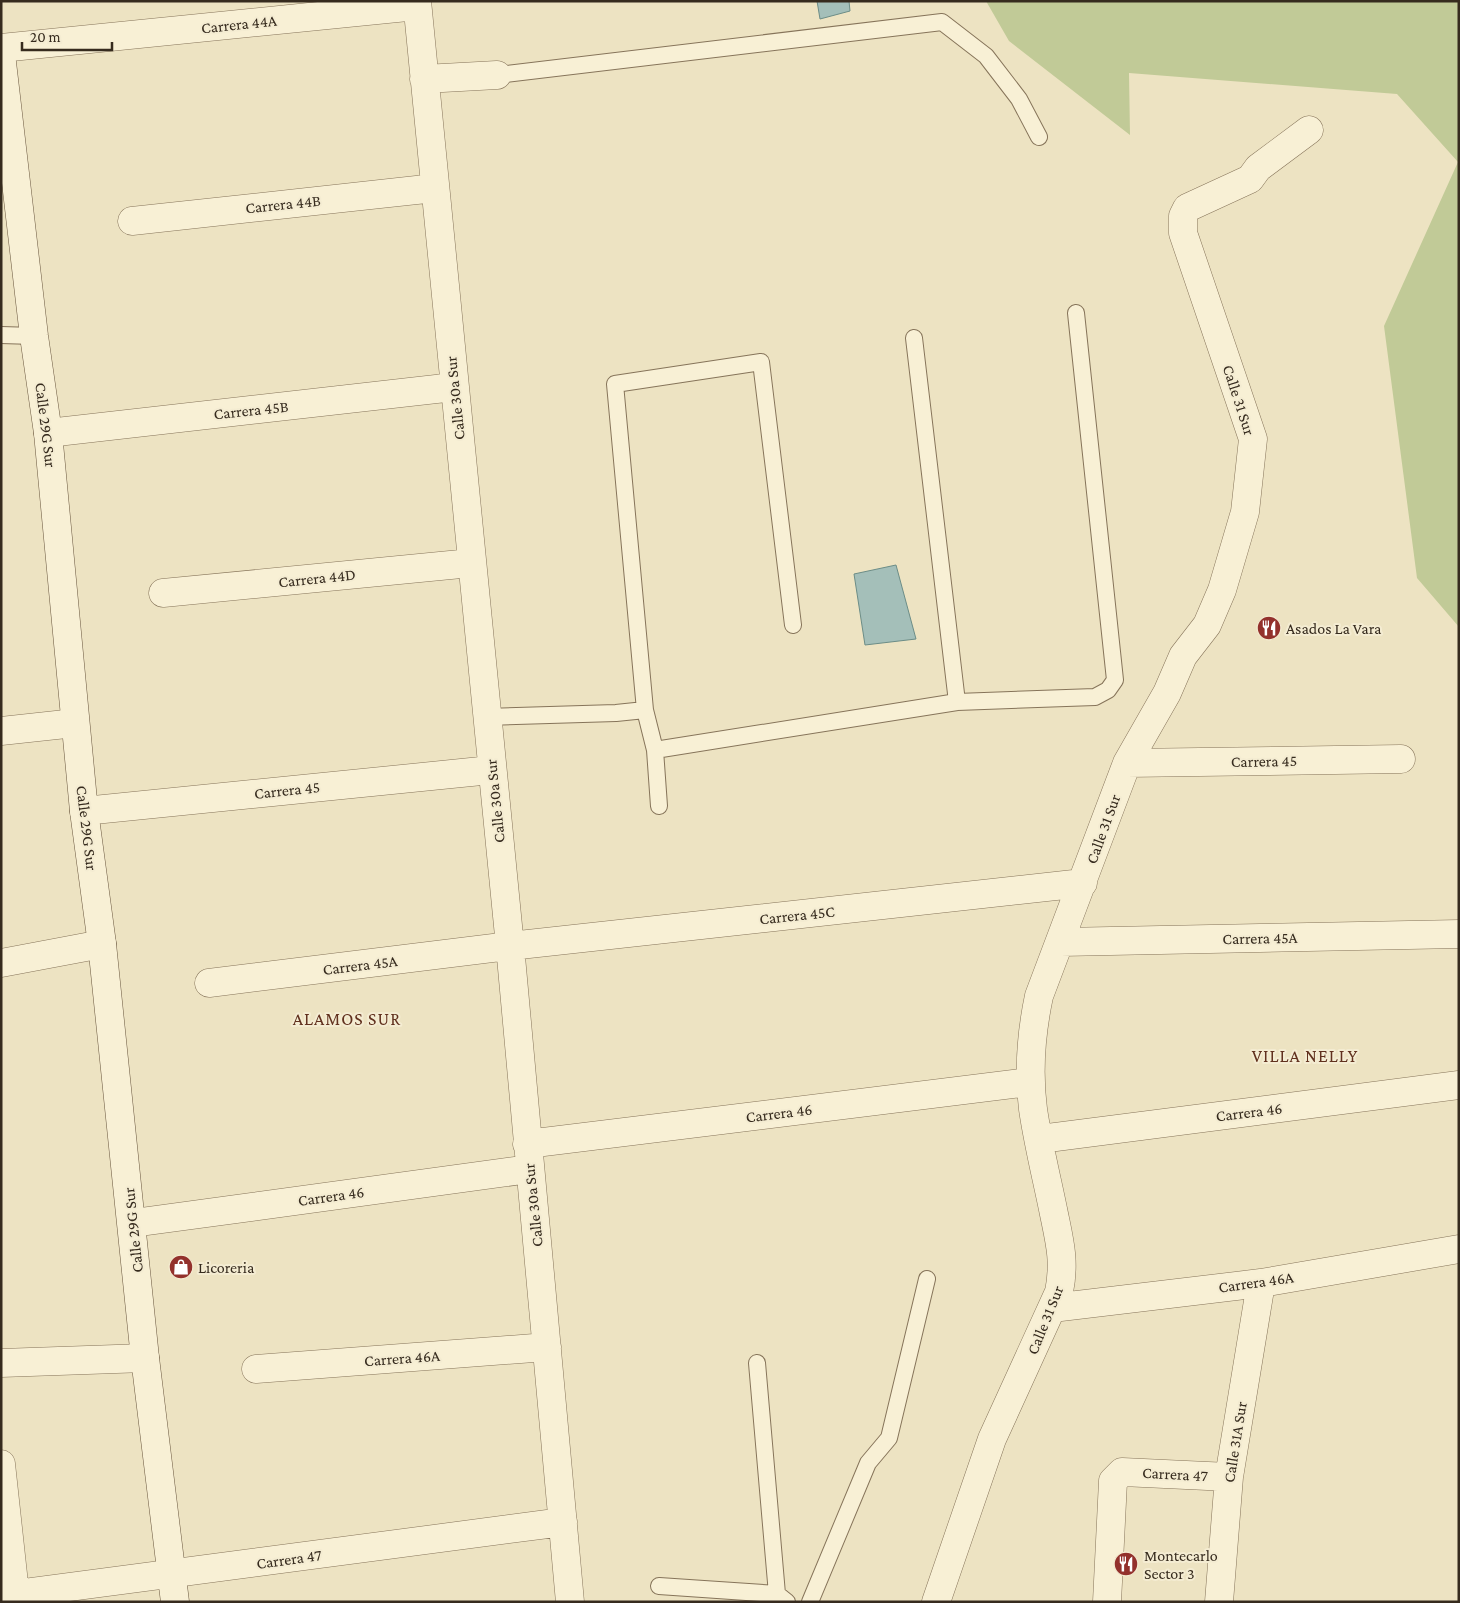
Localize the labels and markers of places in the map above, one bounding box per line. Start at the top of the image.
restaurant icon: Asados La Vara [1256,615,1282,641]
place label: Asados La Vara [1286,620,1382,637]
shop icon: Licoreria [168,1254,194,1280]
place label: Licoreria [198,1259,255,1276]
place label: Montecarlo Sector 3 [1144,1547,1218,1582]
restaurant icon: Montecarlo Sector 3 [1113,1551,1139,1577]

